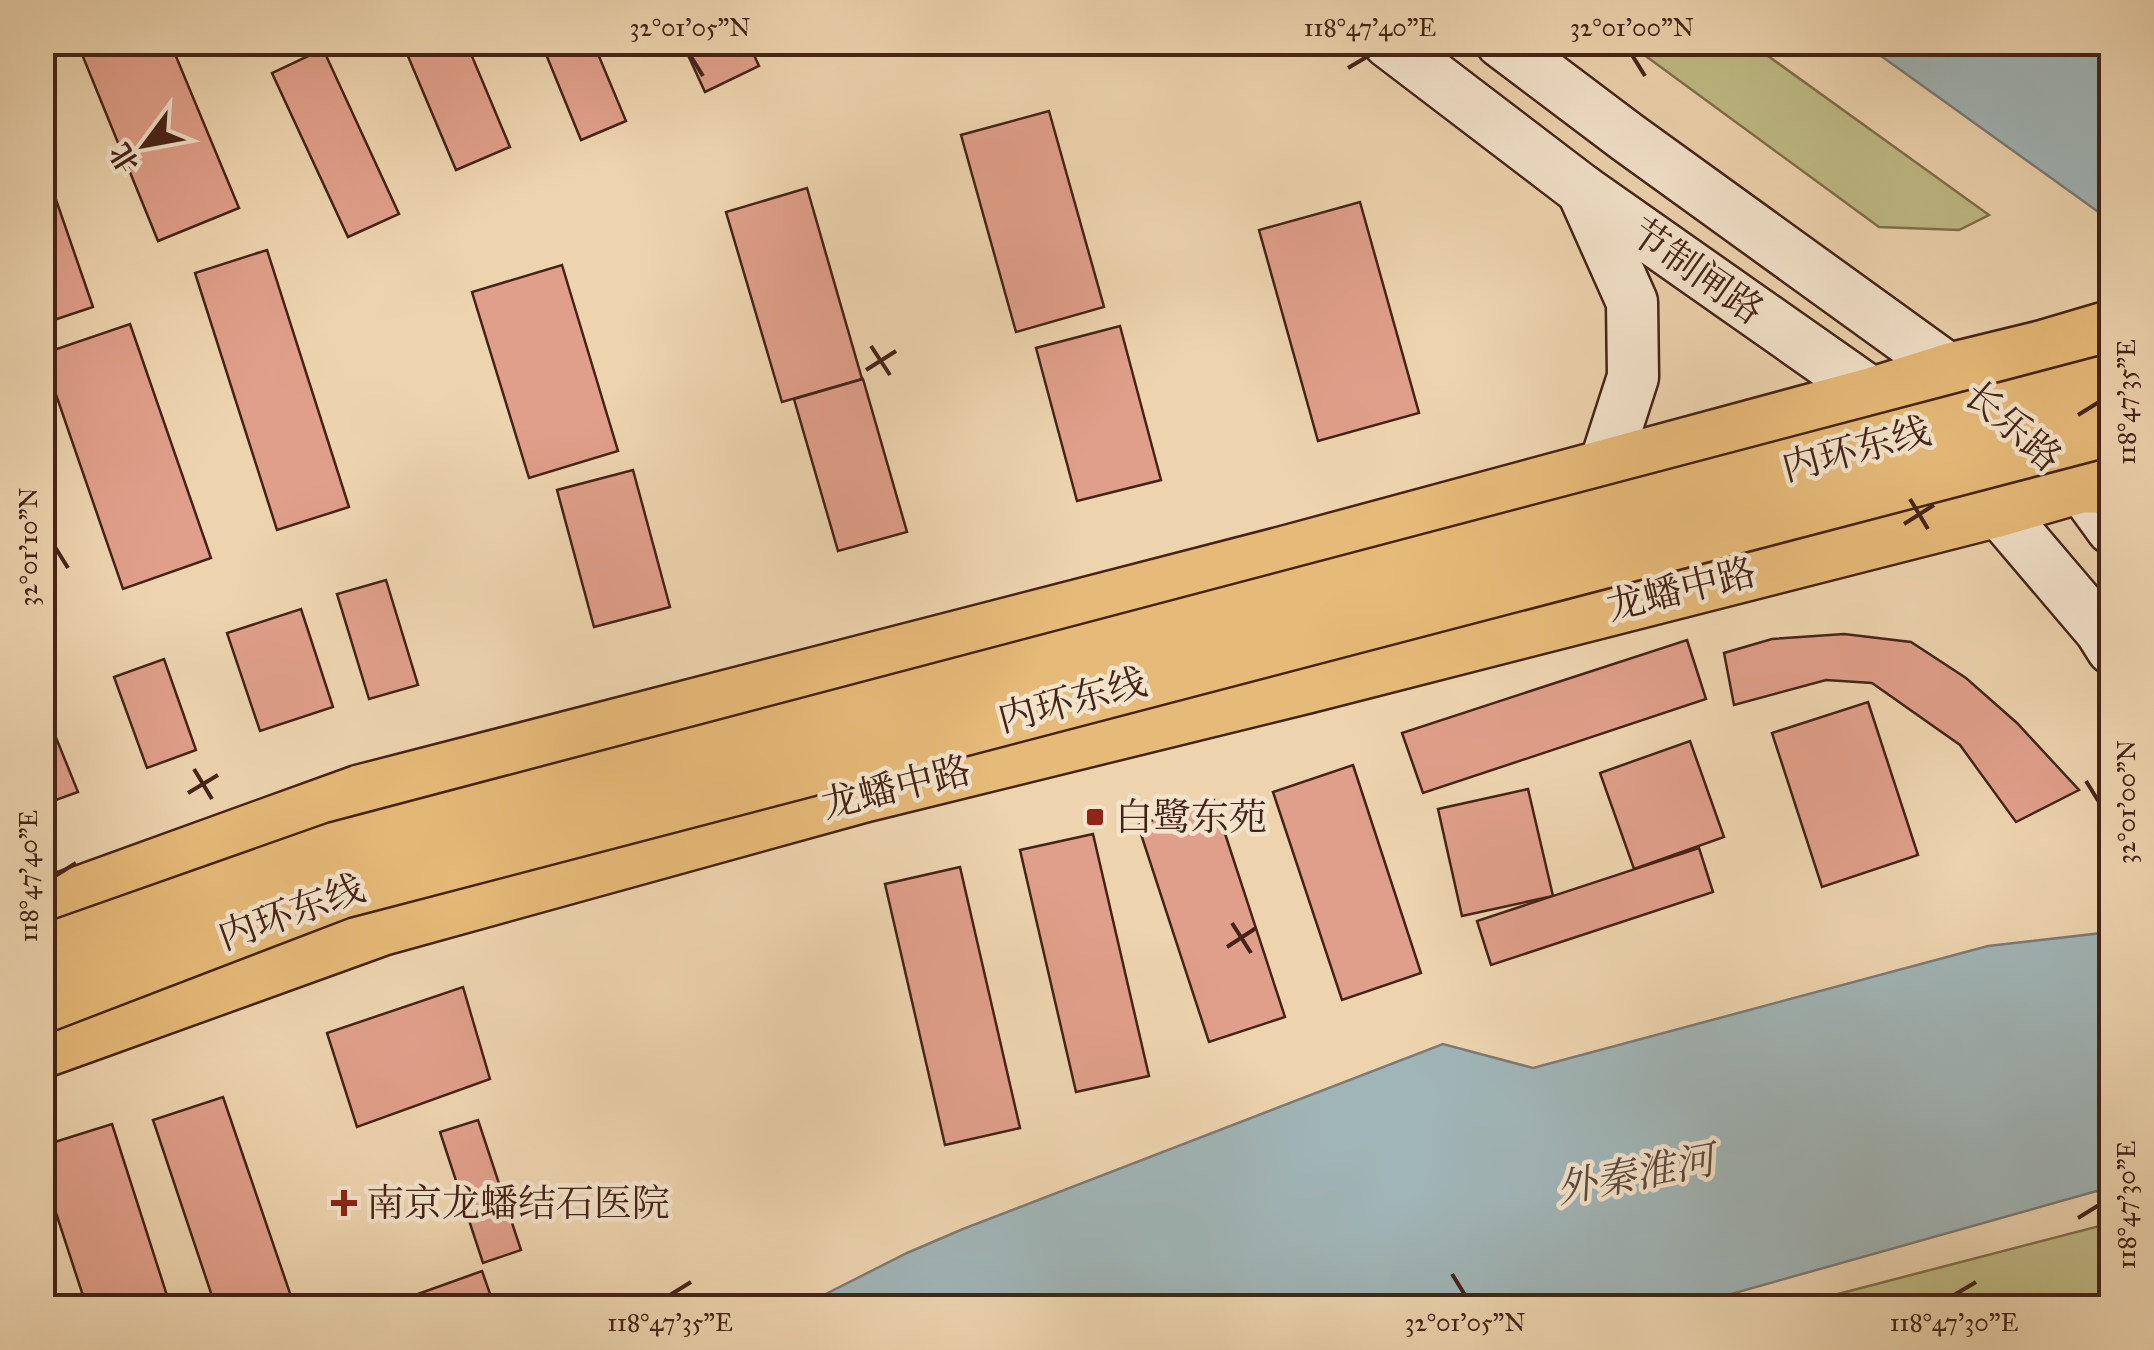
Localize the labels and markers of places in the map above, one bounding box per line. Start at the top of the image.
place label: 白鹭东苑 [1115,794,1267,840]
marker: 白鹭东苑 [1084,806,1106,828]
place label: 南京龙蟠结石医院 [366,1180,670,1226]
marker: 南京龙蟠结石医院 [331,1190,357,1216]

